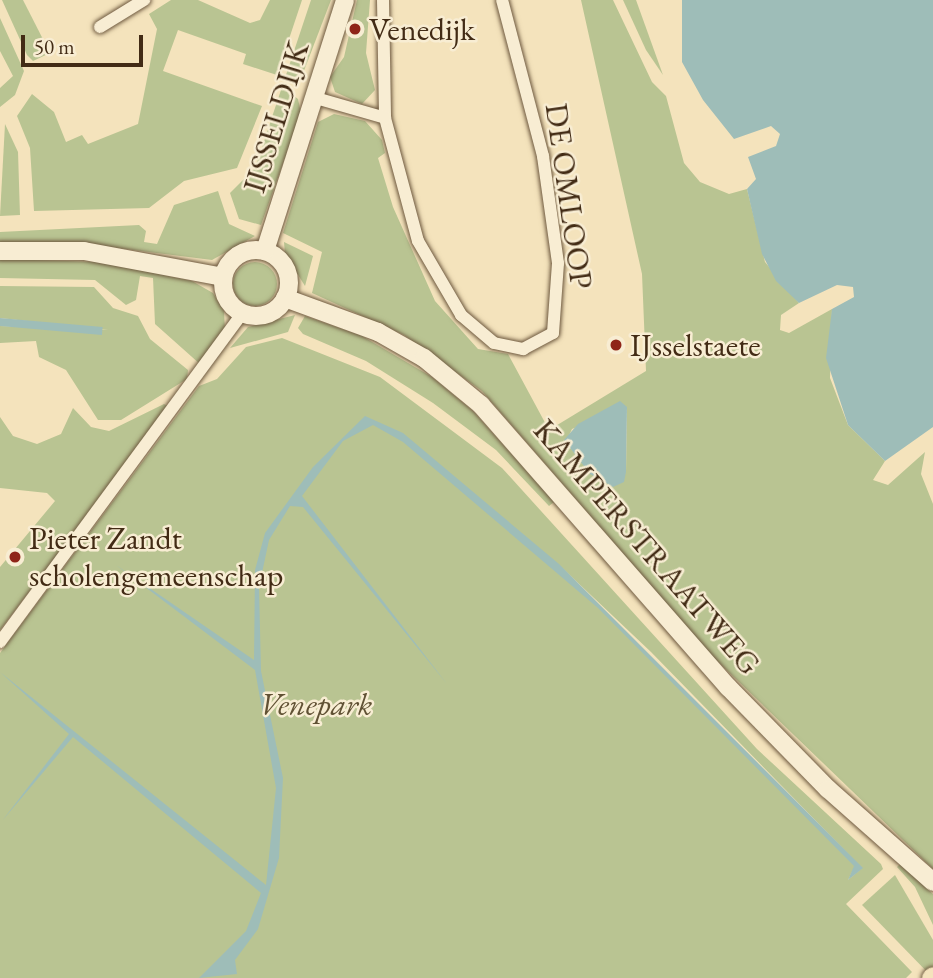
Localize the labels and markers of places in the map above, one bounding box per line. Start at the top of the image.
place label: Venedijk [369,10,475,48]
marker: Venedijk [347,21,363,37]
place label: IJsselstaete [630,326,761,364]
marker: IJsselstaete [608,337,624,353]
place label: Pieter Zandt scholengemeenschap [29,520,283,595]
marker: Pieter Zandt scholengemeenschap [7,549,23,565]

